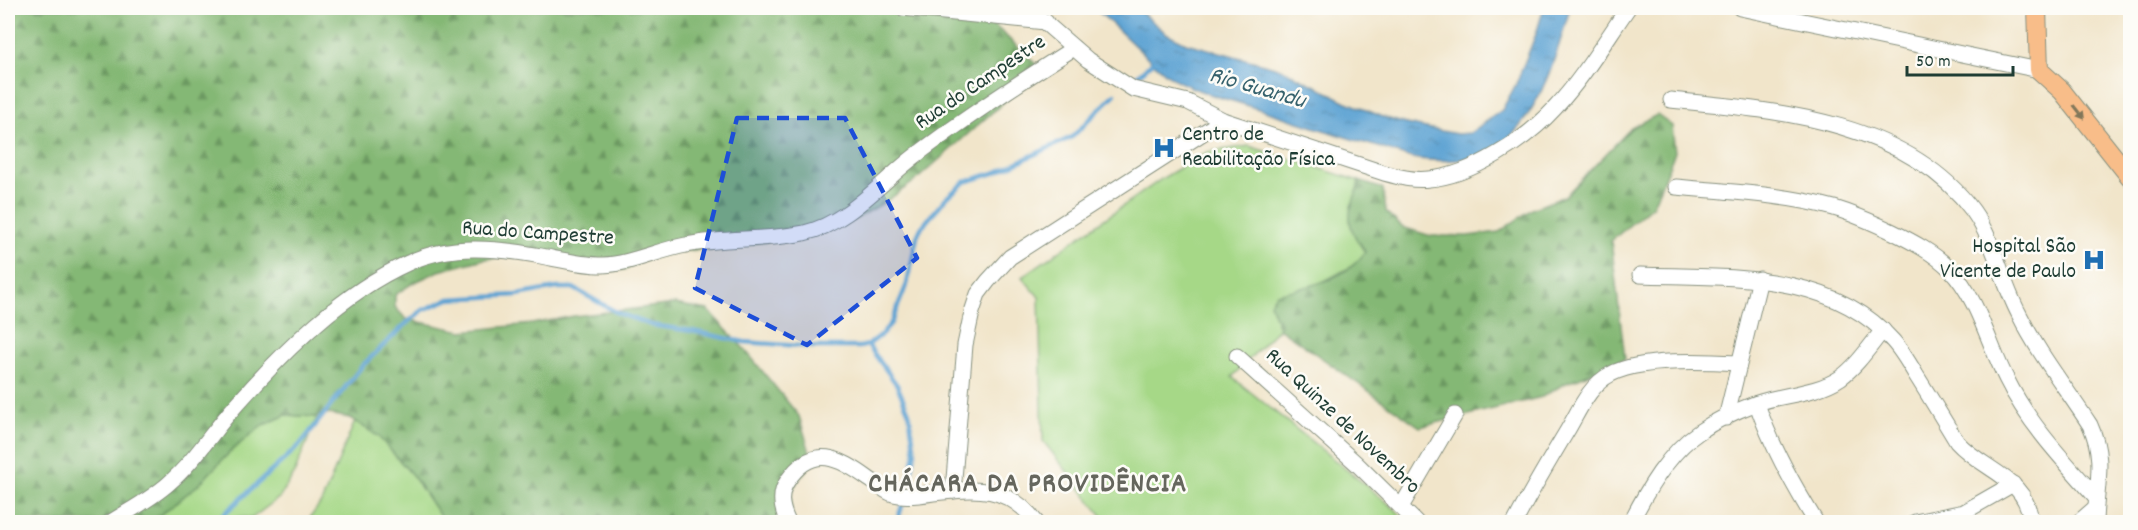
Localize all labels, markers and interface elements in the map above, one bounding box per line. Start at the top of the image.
street label: Rua do Campestre [909,28,1053,138]
scale bar [1907,39,2014,77]
text: 50 m [1916,50,1951,75]
water label: Rio Guandu [1205,59,1311,119]
one-way arrow [2072,105,2084,120]
place label: Centro de Reabilitação Física [1182,120,1336,176]
hospital icon: Centro de Reabilitação Física [1151,135,1177,161]
street label: Rua do Campestre [461,213,615,255]
place label: Hospital São Vicente de Paulo [1940,232,2076,288]
hospital icon: Hospital São Vicente de Paulo [2081,247,2107,273]
street label: Rua Quinze de Novembro [1257,342,1427,502]
district label: CHÁCARA DA PROVIDÊNCIA [868,466,1188,506]

